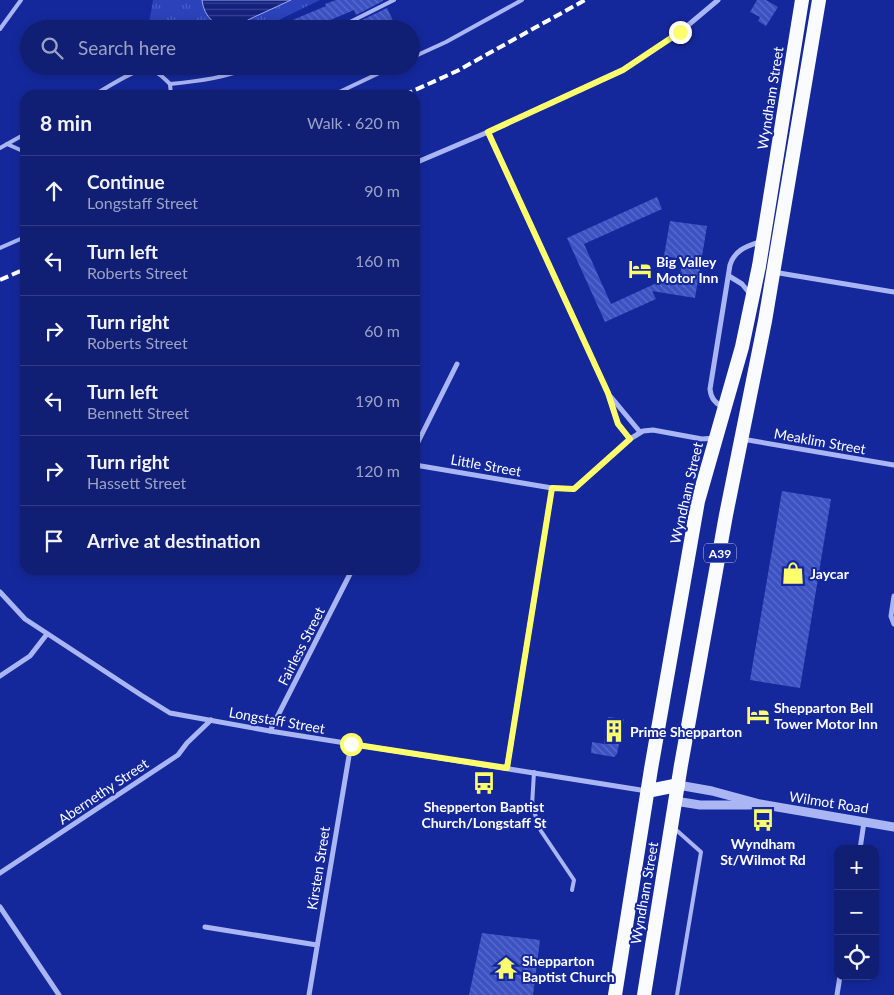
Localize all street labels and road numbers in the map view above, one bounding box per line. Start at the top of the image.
street label: Wyndham Street [753,45,787,151]
street label: Meaklim Street [773,425,867,457]
street label: Wyndham Street [666,440,706,546]
street label: Little Street [449,450,523,480]
road number: A39 [704,544,736,562]
street label: Fairless Street [274,604,328,688]
street label: Longstaff Street [228,703,326,737]
street label: Abernethy Street [55,755,151,827]
street label: Wilmot Road [788,787,870,817]
street label: Kirsten Street [303,825,333,911]
street label: Wyndham Street [627,840,661,946]

